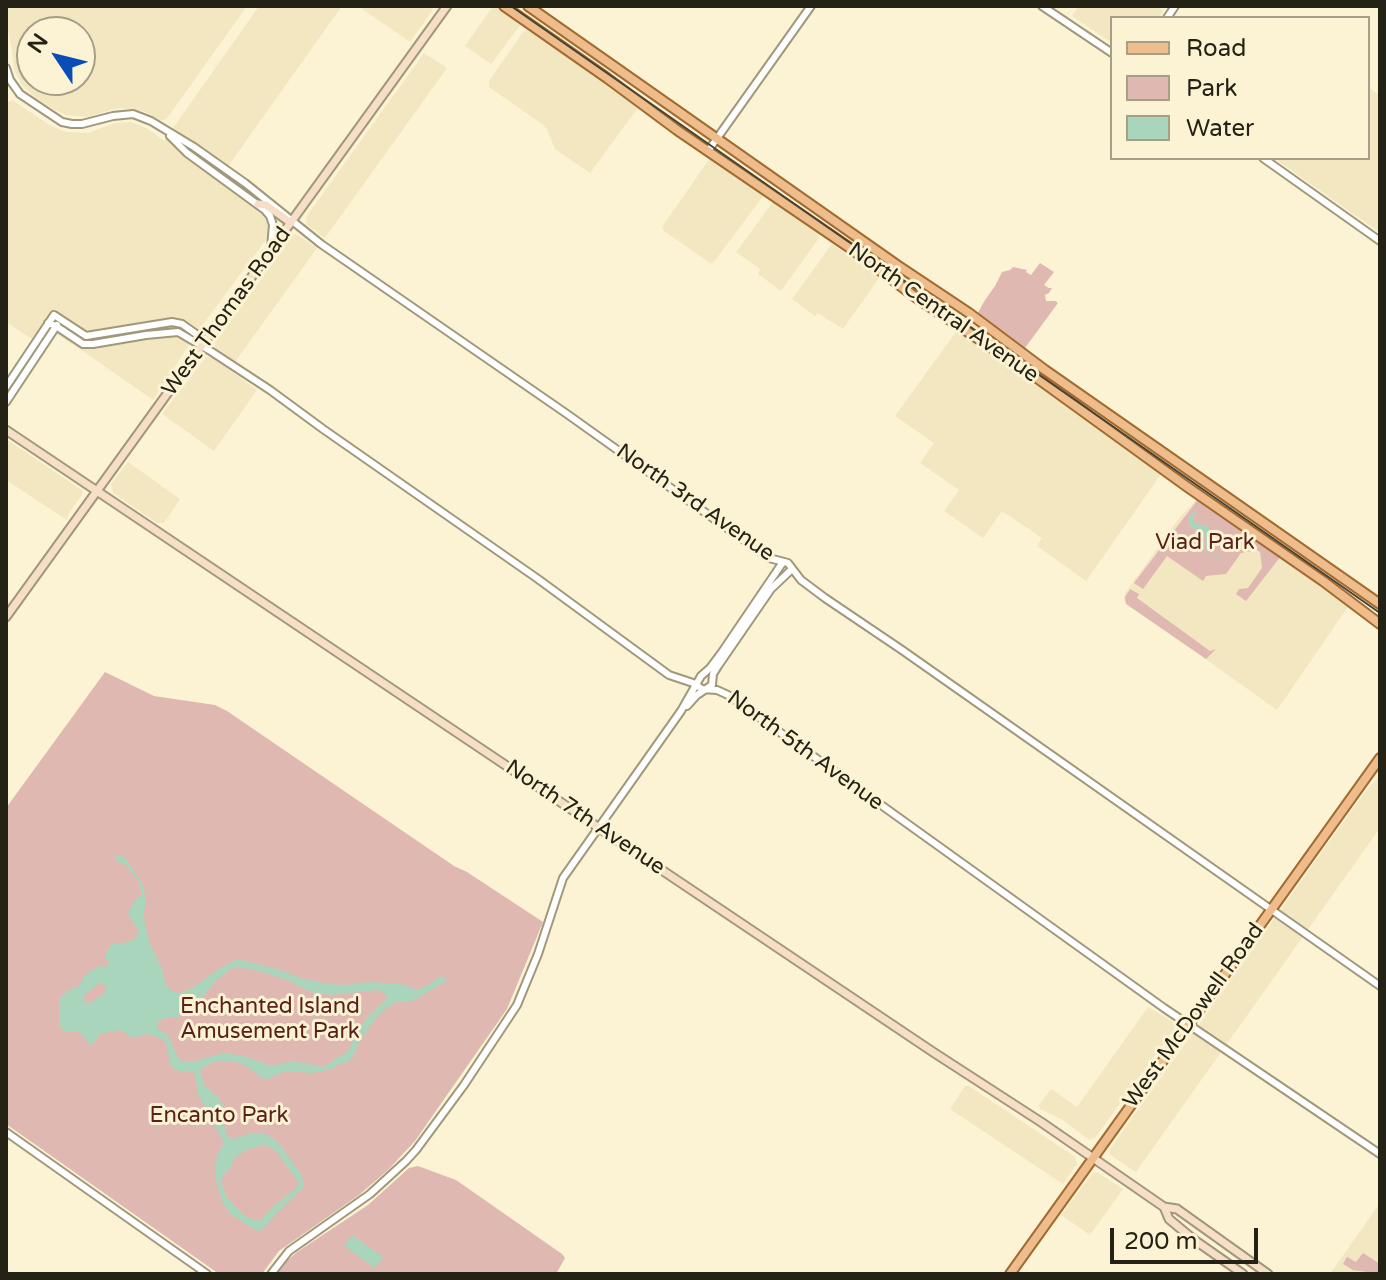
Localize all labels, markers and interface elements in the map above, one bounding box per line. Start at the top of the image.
north arrow [16,16,96,96]
legend [1110,16,1370,160]
text: N [22,29,54,58]
text: Road [1186,34,1246,63]
text: Park [1186,74,1237,103]
text: Water [1186,114,1254,143]
street label: West Thomas Road [157,222,297,402]
street label: North Central Avenue [843,237,1043,389]
street label: North 3rd Avenue [611,439,779,567]
park label: Viad Park [1155,530,1255,556]
street label: North 5th Avenue [722,685,888,817]
street label: North 7th Avenue [500,755,670,881]
street label: West McDowell Road [1118,918,1270,1114]
park label: Enchanted Island Amusement Park [180,994,360,1046]
park label: Encanto Park [150,1103,288,1129]
scale bar [1114,1212,1262,1262]
text: 200 m [1124,1227,1198,1256]

